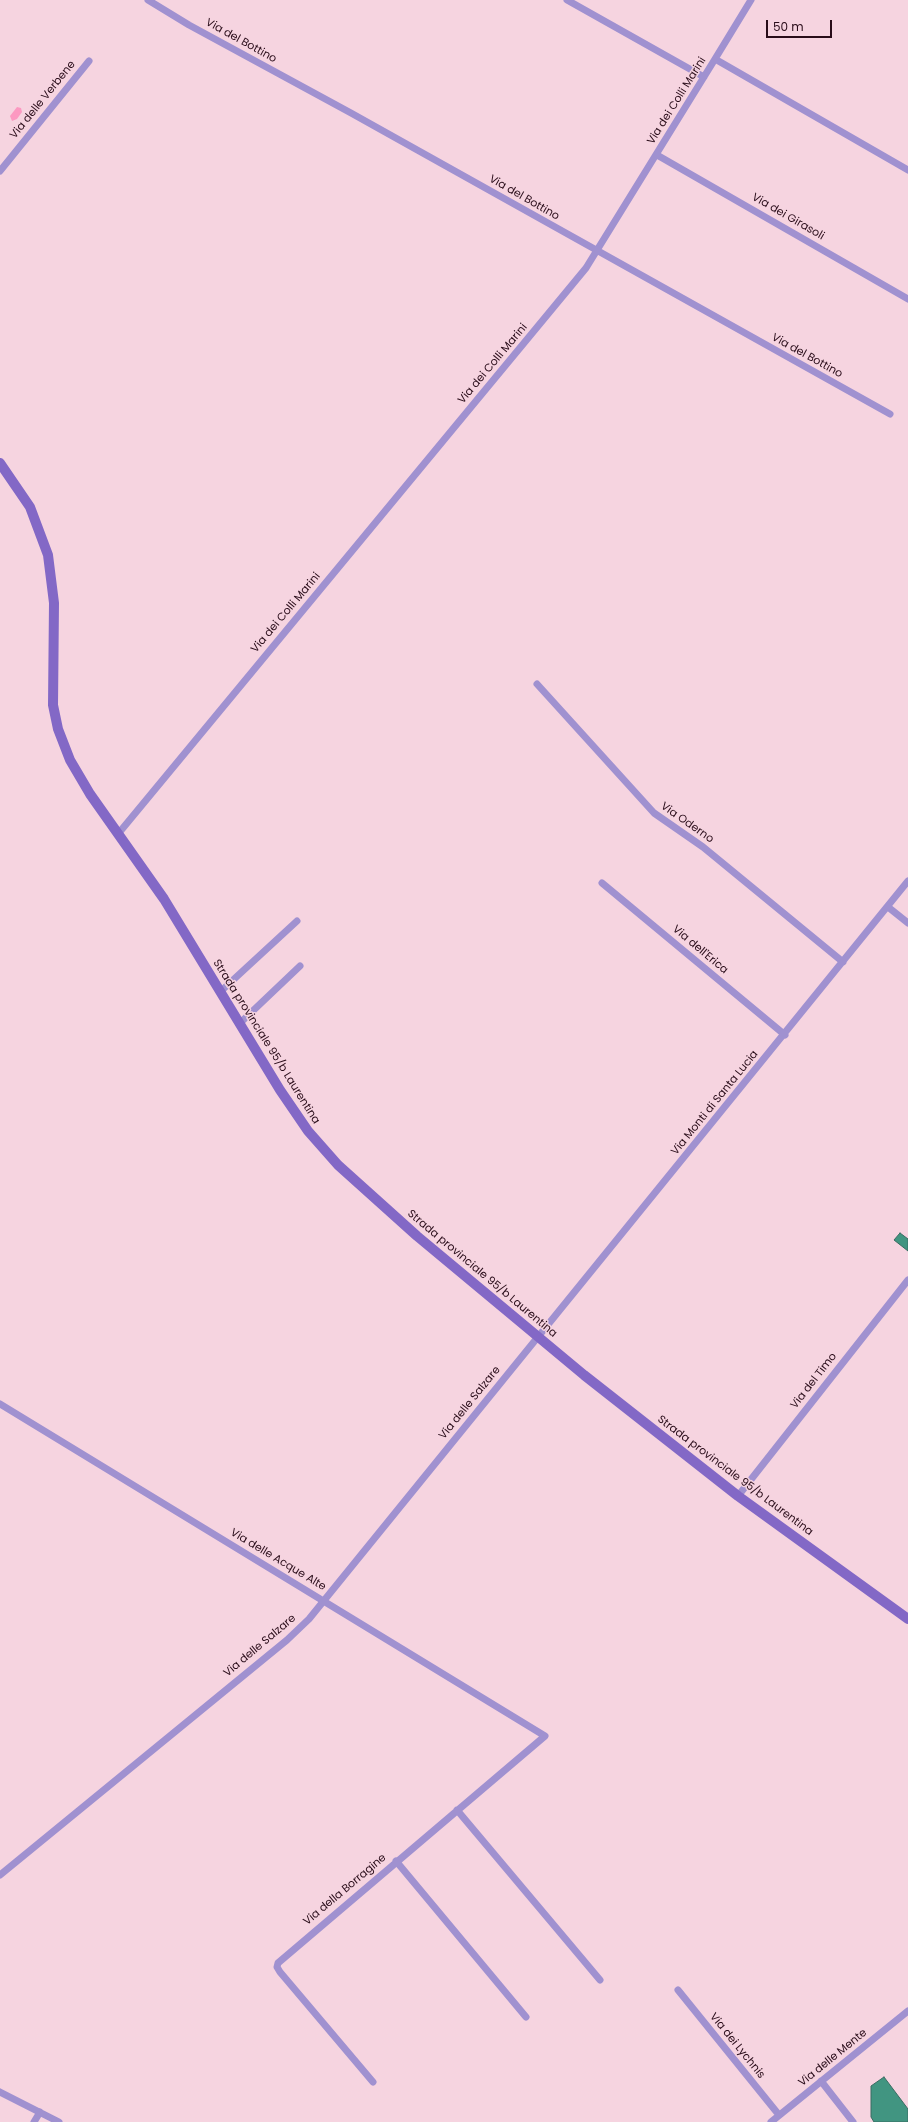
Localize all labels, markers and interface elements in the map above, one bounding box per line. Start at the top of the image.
scale bar [768,12,834,38]
street label: Via del Bottino [203,16,279,66]
text: 50 m [773,18,804,35]
street label: Via dei Colli Marini [645,55,709,147]
street label: Via delle Verbene [8,58,78,142]
street label: Via del Bottino [486,173,562,223]
street label: Via dei Girasoli [749,191,827,243]
street label: Via dei Colli Marini [456,321,530,407]
street label: Via del Bottino [769,331,845,381]
street label: Via dei Colli Marini [249,570,323,656]
street label: Via Oderno [658,800,716,846]
street label: Via dell'Erica [670,923,730,977]
street label: Strada provinciale 95/b Laurentina [210,957,322,1127]
street label: Via Monti di Santa Lucia [669,1048,761,1158]
street label: Strada provinciale 95/b Laurentina [404,1207,560,1341]
street label: Via del Timo [788,1350,840,1412]
street label: Via delle Salzare [437,1364,503,1442]
street label: Strada provinciale 95/b Laurentina [655,1413,815,1539]
street label: Via delle Acque Alte [228,1526,328,1594]
street label: Via delle Salzare [221,1612,299,1680]
street label: Via della Borragine [301,1852,389,1928]
street label: Via dei Lychnis [707,2011,767,2081]
street label: Via delle Mente [796,2026,870,2090]

